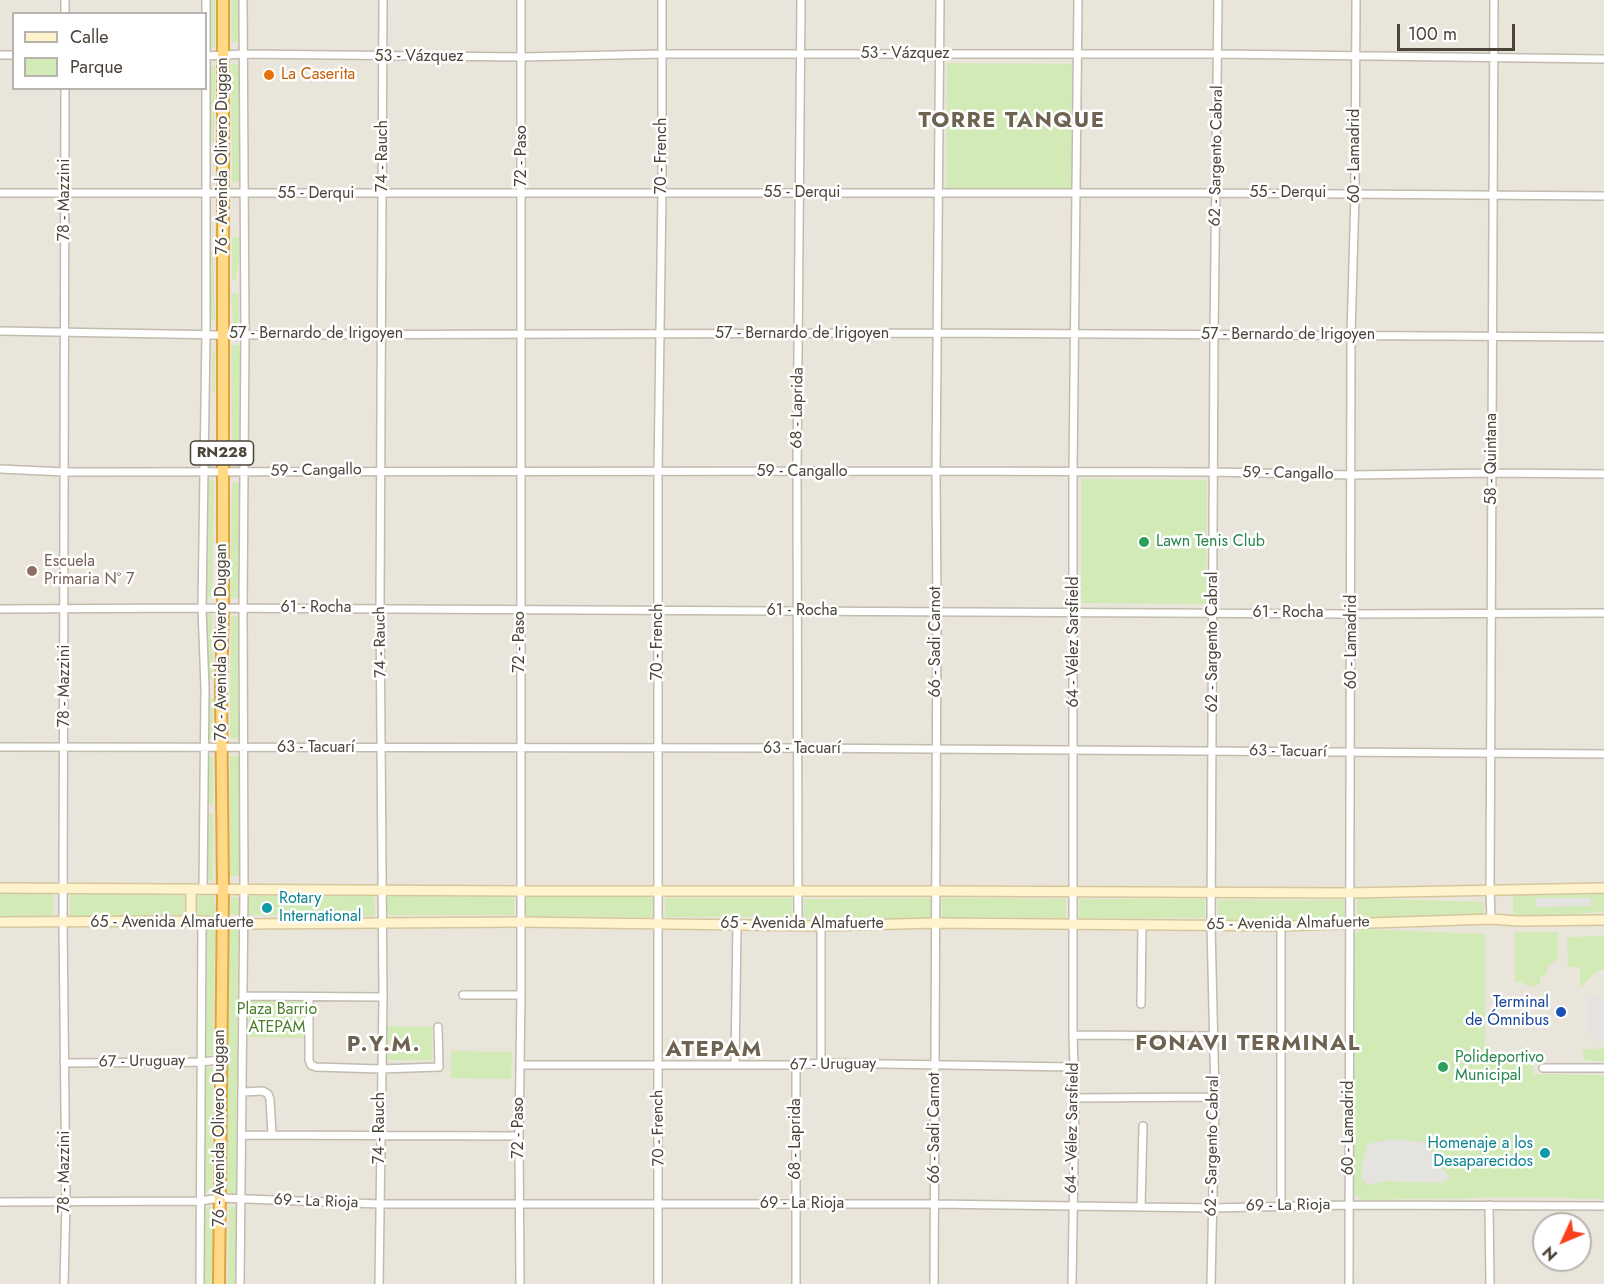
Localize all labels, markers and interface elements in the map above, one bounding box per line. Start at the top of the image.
legend [12,12,207,90]
scale bar [1400,12,1518,50]
text: 100 m [1408,21,1457,47]
text: Calle [70,24,109,50]
street label: 53 - Vázquez [860,44,950,64]
street label: 53 - Vázquez [374,47,464,67]
text: Parque [70,54,123,80]
street label: 76 - Avenida Olivero Duggan [213,57,233,255]
place label: La Caserita [281,65,355,85]
marker: La Caserita [262,68,276,82]
street label: 62 - Sargento Cabral [1206,85,1228,227]
district label: TORRE TANQUE [918,109,1106,135]
street label: 60 - Lamadrid [1345,109,1365,203]
street label: 70 - French [652,118,672,194]
street label: 74 - Rauch [373,120,393,192]
street label: 72 - Paso [512,125,532,187]
street label: 78 - Mazzini [55,159,75,241]
street label: 55 - Derqui [763,183,841,203]
street label: 55 - Derqui [1249,183,1327,203]
street label: 55 - Derqui [277,184,355,204]
street label: 57 - Bernardo de Irigoyen [229,324,403,344]
street label: 57 - Bernardo de Irigoyen [715,324,889,344]
street label: 57 - Bernardo de Irigoyen [1201,325,1375,345]
street label: 68 - Laprida [788,367,808,449]
street label: 58 - Quintana [1482,413,1502,505]
road number: RN228 [190,441,254,465]
street label: 59 - Cangallo [270,461,362,481]
street label: 59 - Cangallo [756,462,848,482]
street label: 59 - Cangallo [1242,464,1334,484]
place label: Lawn Tenis Club [1156,532,1265,552]
marker: Lawn Tenis Club [1137,535,1151,549]
street label: 76 - Avenida Olivero Duggan [212,543,232,741]
place label: Escuela Primaria N° 7 [44,552,134,590]
marker: Escuela Primaria N° 7 [25,564,39,578]
street label: 62 - Sargento Cabral [1203,572,1223,712]
street label: 64 - Vélez Sarsfield [1064,576,1084,708]
street label: 66 - Sadi Carnot [926,586,946,698]
street label: 60 - Lamadrid [1342,595,1362,689]
street label: 61 - Rocha [281,598,351,618]
street label: 61 - Rocha [767,601,837,621]
street label: 61 - Rocha [1253,603,1323,623]
street label: 70 - French [648,604,668,680]
street label: 74 - Rauch [371,606,391,678]
street label: 72 - Paso [510,611,530,673]
street label: 78 - Mazzini [55,645,75,727]
street label: 63 - Tacuarí [277,738,355,758]
street label: 63 - Tacuarí [763,739,841,759]
street label: 63 - Tacuarí [1249,742,1327,762]
place label: Rotary International [279,889,361,927]
marker: Rotary International [260,901,274,915]
street label: 65 - Avenida Almafuerte [90,913,254,933]
street label: 65 - Avenida Almafuerte [1206,913,1370,935]
street label: 65 - Avenida Almafuerte [720,914,884,934]
place label: Terminal de Ómnibus [1465,993,1549,1031]
park label: Plaza Barrio ATEPAM [237,1000,317,1038]
marker: Terminal de Ómnibus [1554,1005,1568,1019]
street label: 76 - Avenida Olivero Duggan [210,1029,230,1227]
district label: FONAVI TERMINAL [1135,1032,1361,1058]
district label: P.Y.M. [347,1033,421,1059]
district label: ATEPAM [665,1038,763,1064]
place label: Polideportivo Municipal [1455,1048,1544,1086]
street label: 67 - Uruguay [99,1052,185,1072]
street label: 67 - Uruguay [790,1055,876,1075]
marker: Polideportivo Municipal [1436,1060,1450,1074]
street label: 64 - Vélez Sarsfield [1062,1062,1084,1194]
street label: 66 - Sadi Carnot [925,1072,945,1184]
street label: 62 - Sargento Cabral [1202,1075,1224,1217]
street label: 60 - Lamadrid [1339,1081,1359,1175]
street label: 70 - French [649,1090,669,1166]
street label: 74 - Rauch [370,1092,390,1164]
street label: 72 - Paso [509,1097,529,1159]
street label: 68 - Laprida [786,1098,806,1180]
street label: 78 - Mazzini [55,1131,75,1213]
place label: Homenaje a los Desaparecidos [1428,1134,1533,1172]
marker: Homenaje a los Desaparecidos [1538,1146,1552,1160]
street label: 69 - La Rioja [273,1191,359,1213]
street label: 69 - La Rioja [760,1194,844,1214]
street label: 69 - La Rioja [1246,1196,1330,1216]
north arrow [1532,1212,1592,1272]
text: N [1537,1241,1563,1266]

